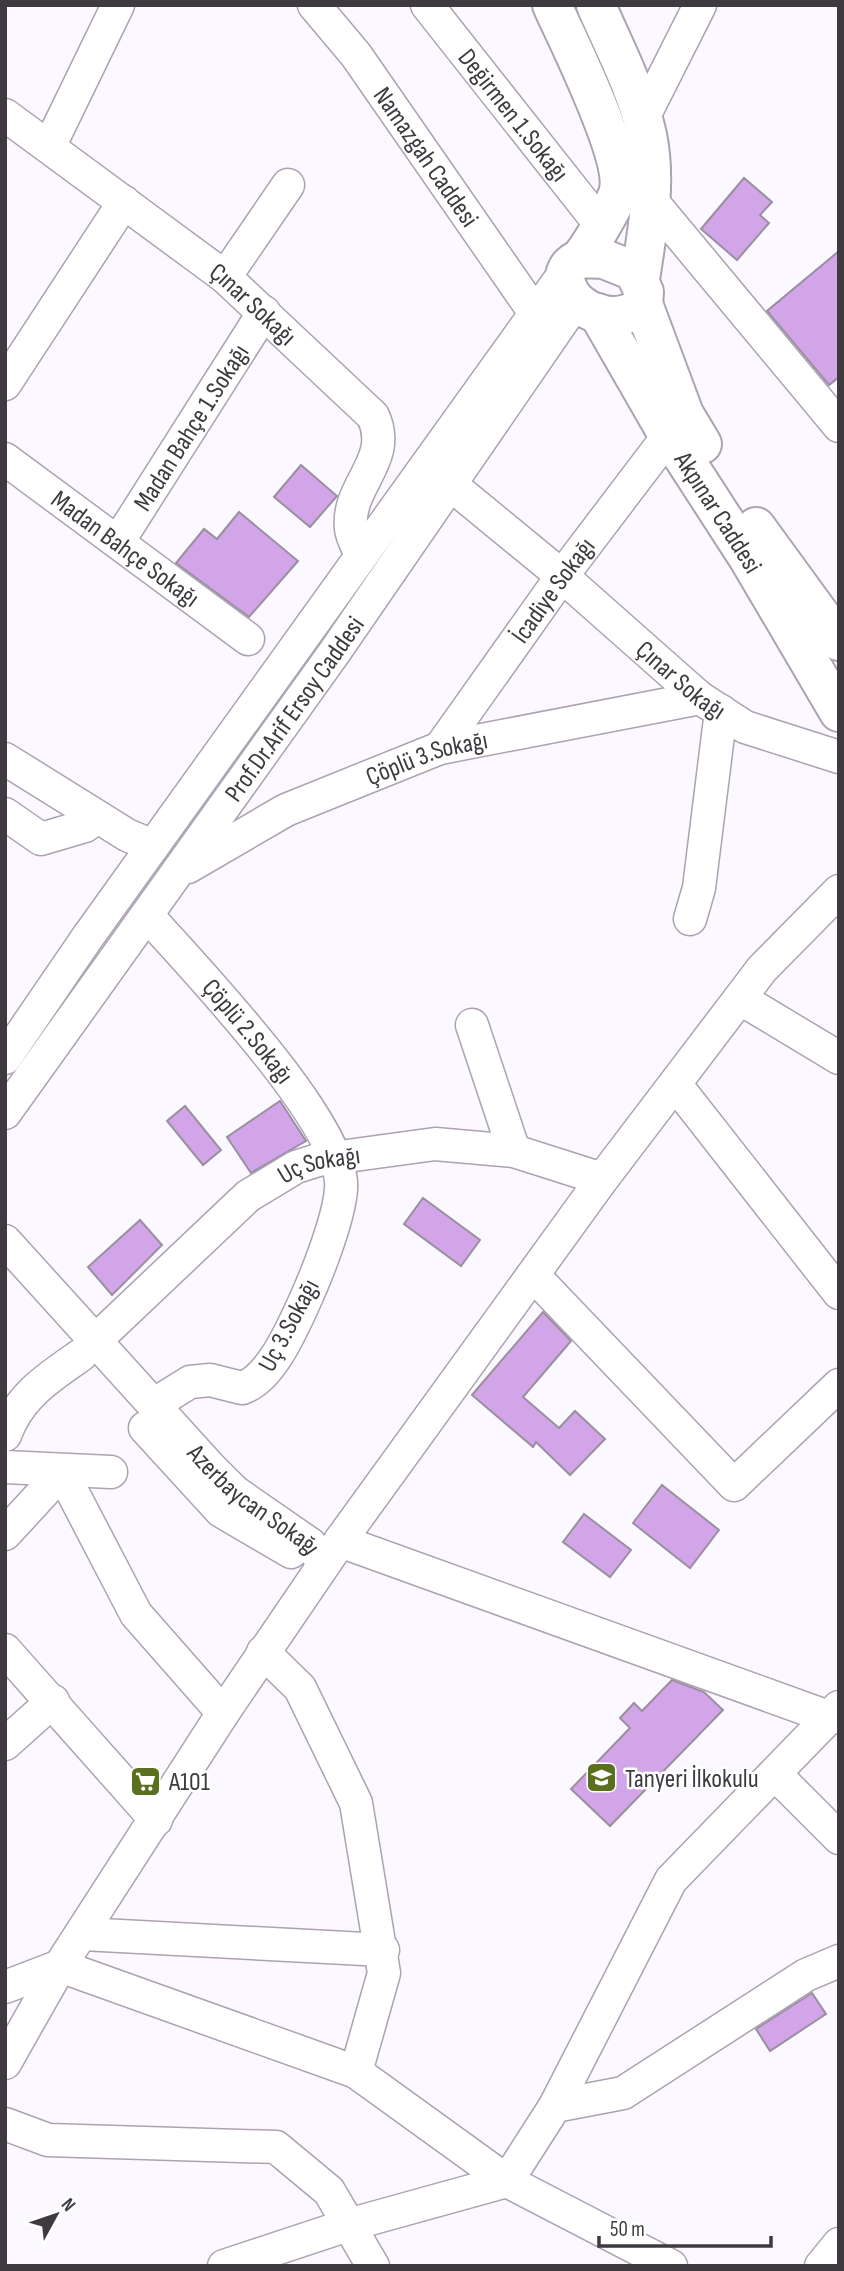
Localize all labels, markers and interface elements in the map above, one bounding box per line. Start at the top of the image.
street label: Değirmen 1.Sokağı [451,43,574,188]
street label: Namazgah Caddesi [366,82,485,233]
street label: Çınar Sokağı [203,257,302,353]
street label: Madan Bahçe 1.Sokağı [128,339,256,517]
street label: Akpınar Caddesi [666,446,768,579]
street label: Madan Bahçe Sokağı [45,485,205,614]
street label: İcadiye Sokağı [505,532,602,650]
street label: Prof.Dr.Arif Ersoy Caddesi [219,611,371,808]
street label: Çınar Sokağı [629,635,731,727]
street label: Çöplü 3.Sokağı [362,725,490,793]
street label: Çöplü 2.Sokağı [195,973,299,1090]
street label: Uç Sokağı [272,1140,362,1191]
street label: Uç 3.Sokağı [252,1274,327,1377]
street label: Azerbaycan Sokağı [179,1438,327,1561]
school or university icon: Tanyeri İlkokulu [585,1761,619,1795]
supermarket icon: A101 [129,1764,163,1798]
place label: Tanyeri İlkokulu [625,1764,759,1795]
place label: A101 [168,1767,210,1798]
north arrow [21,2180,91,2250]
text: N [56,2194,80,2216]
scale bar [599,2204,770,2248]
text: 50 m [610,2217,645,2242]

